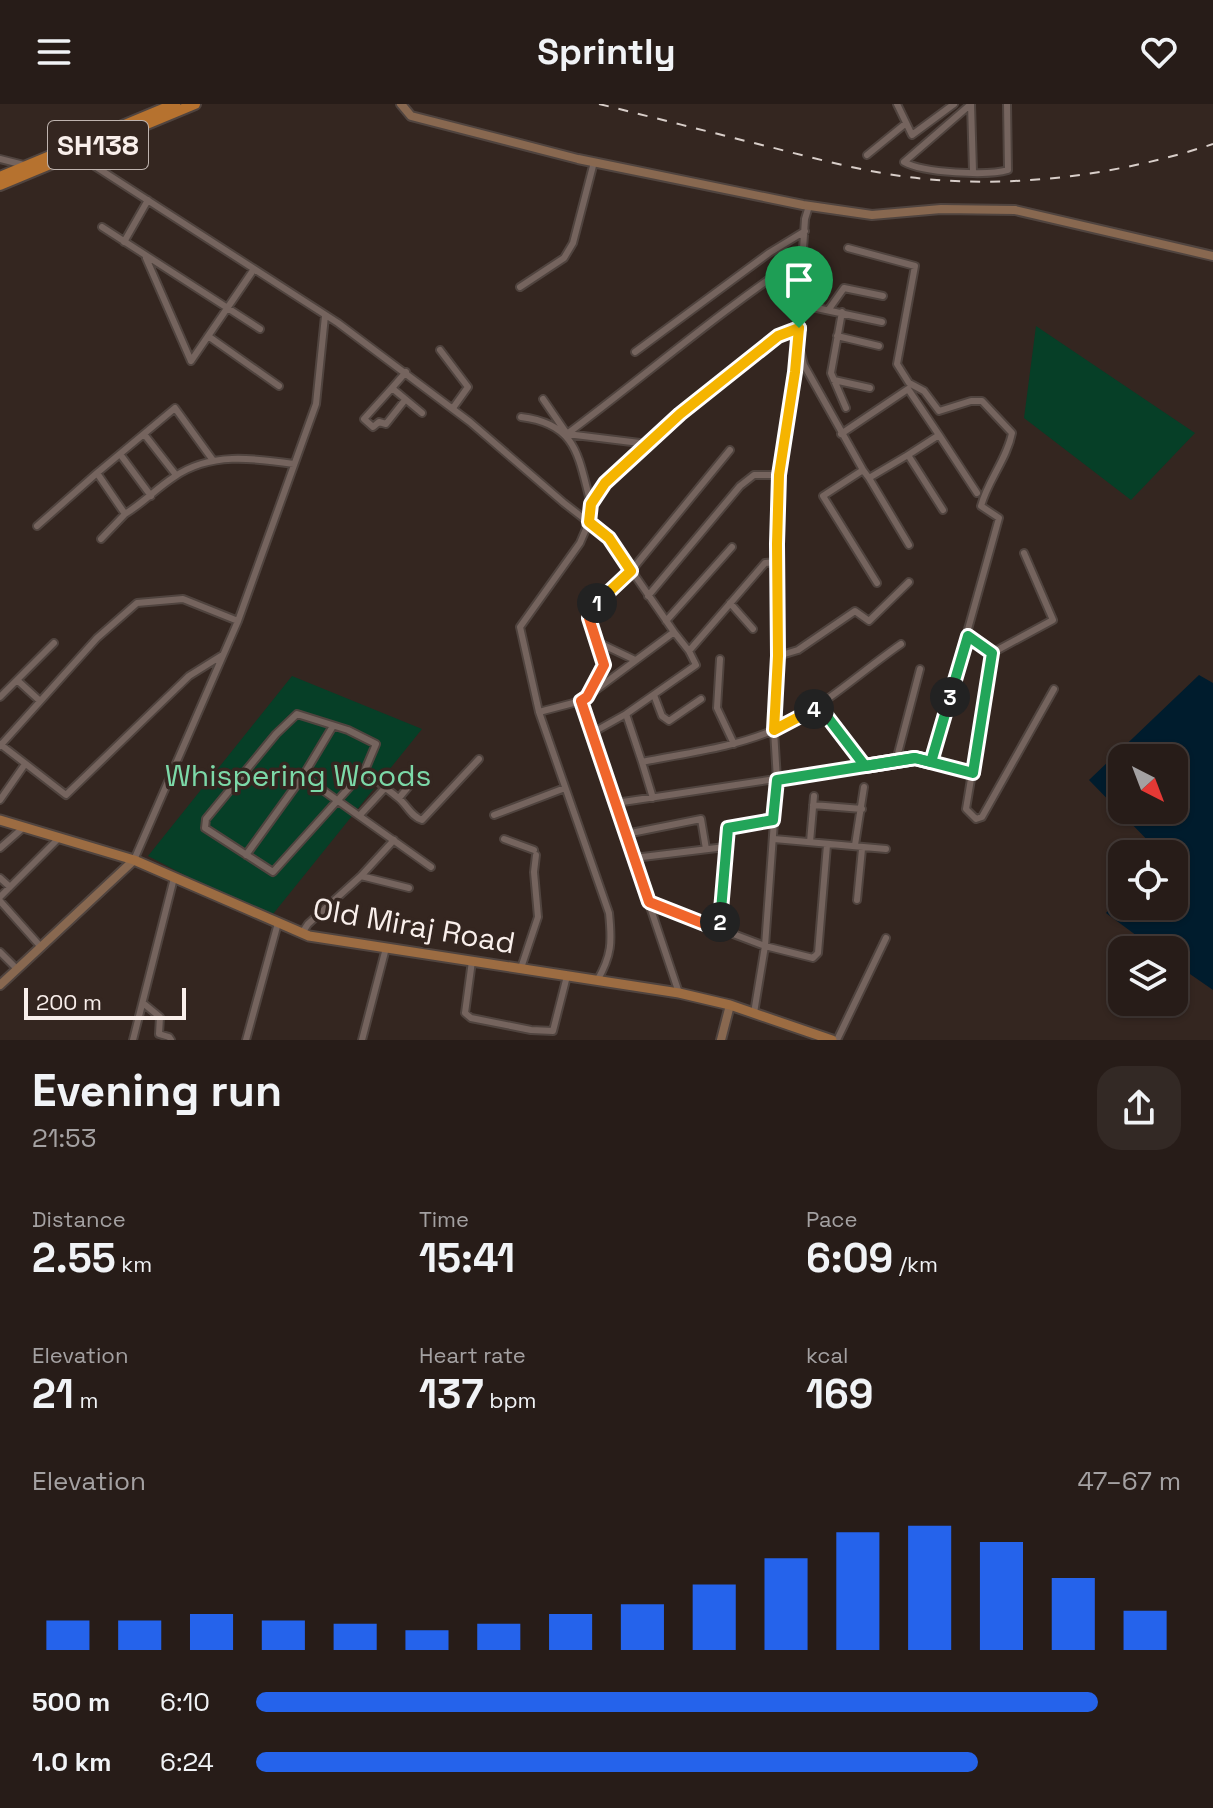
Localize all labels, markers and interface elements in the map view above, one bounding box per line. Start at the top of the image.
text: Sprintly [537,29,676,75]
icon: menu [32,30,76,74]
icon: heart [1137,30,1181,74]
road number: SH138 [48,121,148,169]
pin [765,246,833,328]
icon: arrive [777,258,821,302]
pin: 1 [577,583,617,623]
text: 1 [592,589,602,617]
pin: 3 [930,677,970,717]
text: 3 [943,683,957,711]
pin: 4 [794,689,834,729]
text: 4 [807,695,821,723]
north arrow [1108,744,1188,824]
map controls [1108,744,1188,1016]
park label: Whispering Woods [165,756,431,795]
button: locate [1108,840,1188,920]
street label: Old Miraj Road [310,889,518,962]
pin: 2 [700,902,740,942]
text: 2 [713,908,727,936]
button: layers [1108,936,1188,1016]
scale bar [24,984,186,1020]
text: 200 m [36,988,102,1016]
text: Evening run [32,1063,282,1119]
button: share [1097,1066,1181,1150]
text: 21:53 [32,1121,96,1155]
text: Distance [32,1205,126,1233]
text: Time [419,1205,469,1233]
text: Pace [806,1205,858,1233]
text: 2.55 [32,1233,116,1284]
text: 15:41 [419,1233,515,1284]
text: 6:09 [806,1233,893,1284]
text: km [116,1250,152,1278]
text: /km [893,1250,938,1278]
text: Elevation [32,1341,128,1369]
text: Heart rate [419,1341,526,1369]
text: kcal [806,1341,848,1369]
text: 21 [32,1369,74,1420]
text: 137 [419,1369,484,1420]
text: 169 [806,1369,874,1420]
text: m [74,1386,98,1414]
text: bpm [484,1386,536,1414]
text: Elevation [32,1464,146,1498]
text: 47–67 m [1077,1464,1181,1498]
text: 500 m [32,1685,110,1719]
text: 6:10 [160,1685,210,1719]
text: 1.0 km [32,1745,112,1779]
text: 6:24 [160,1745,214,1779]

